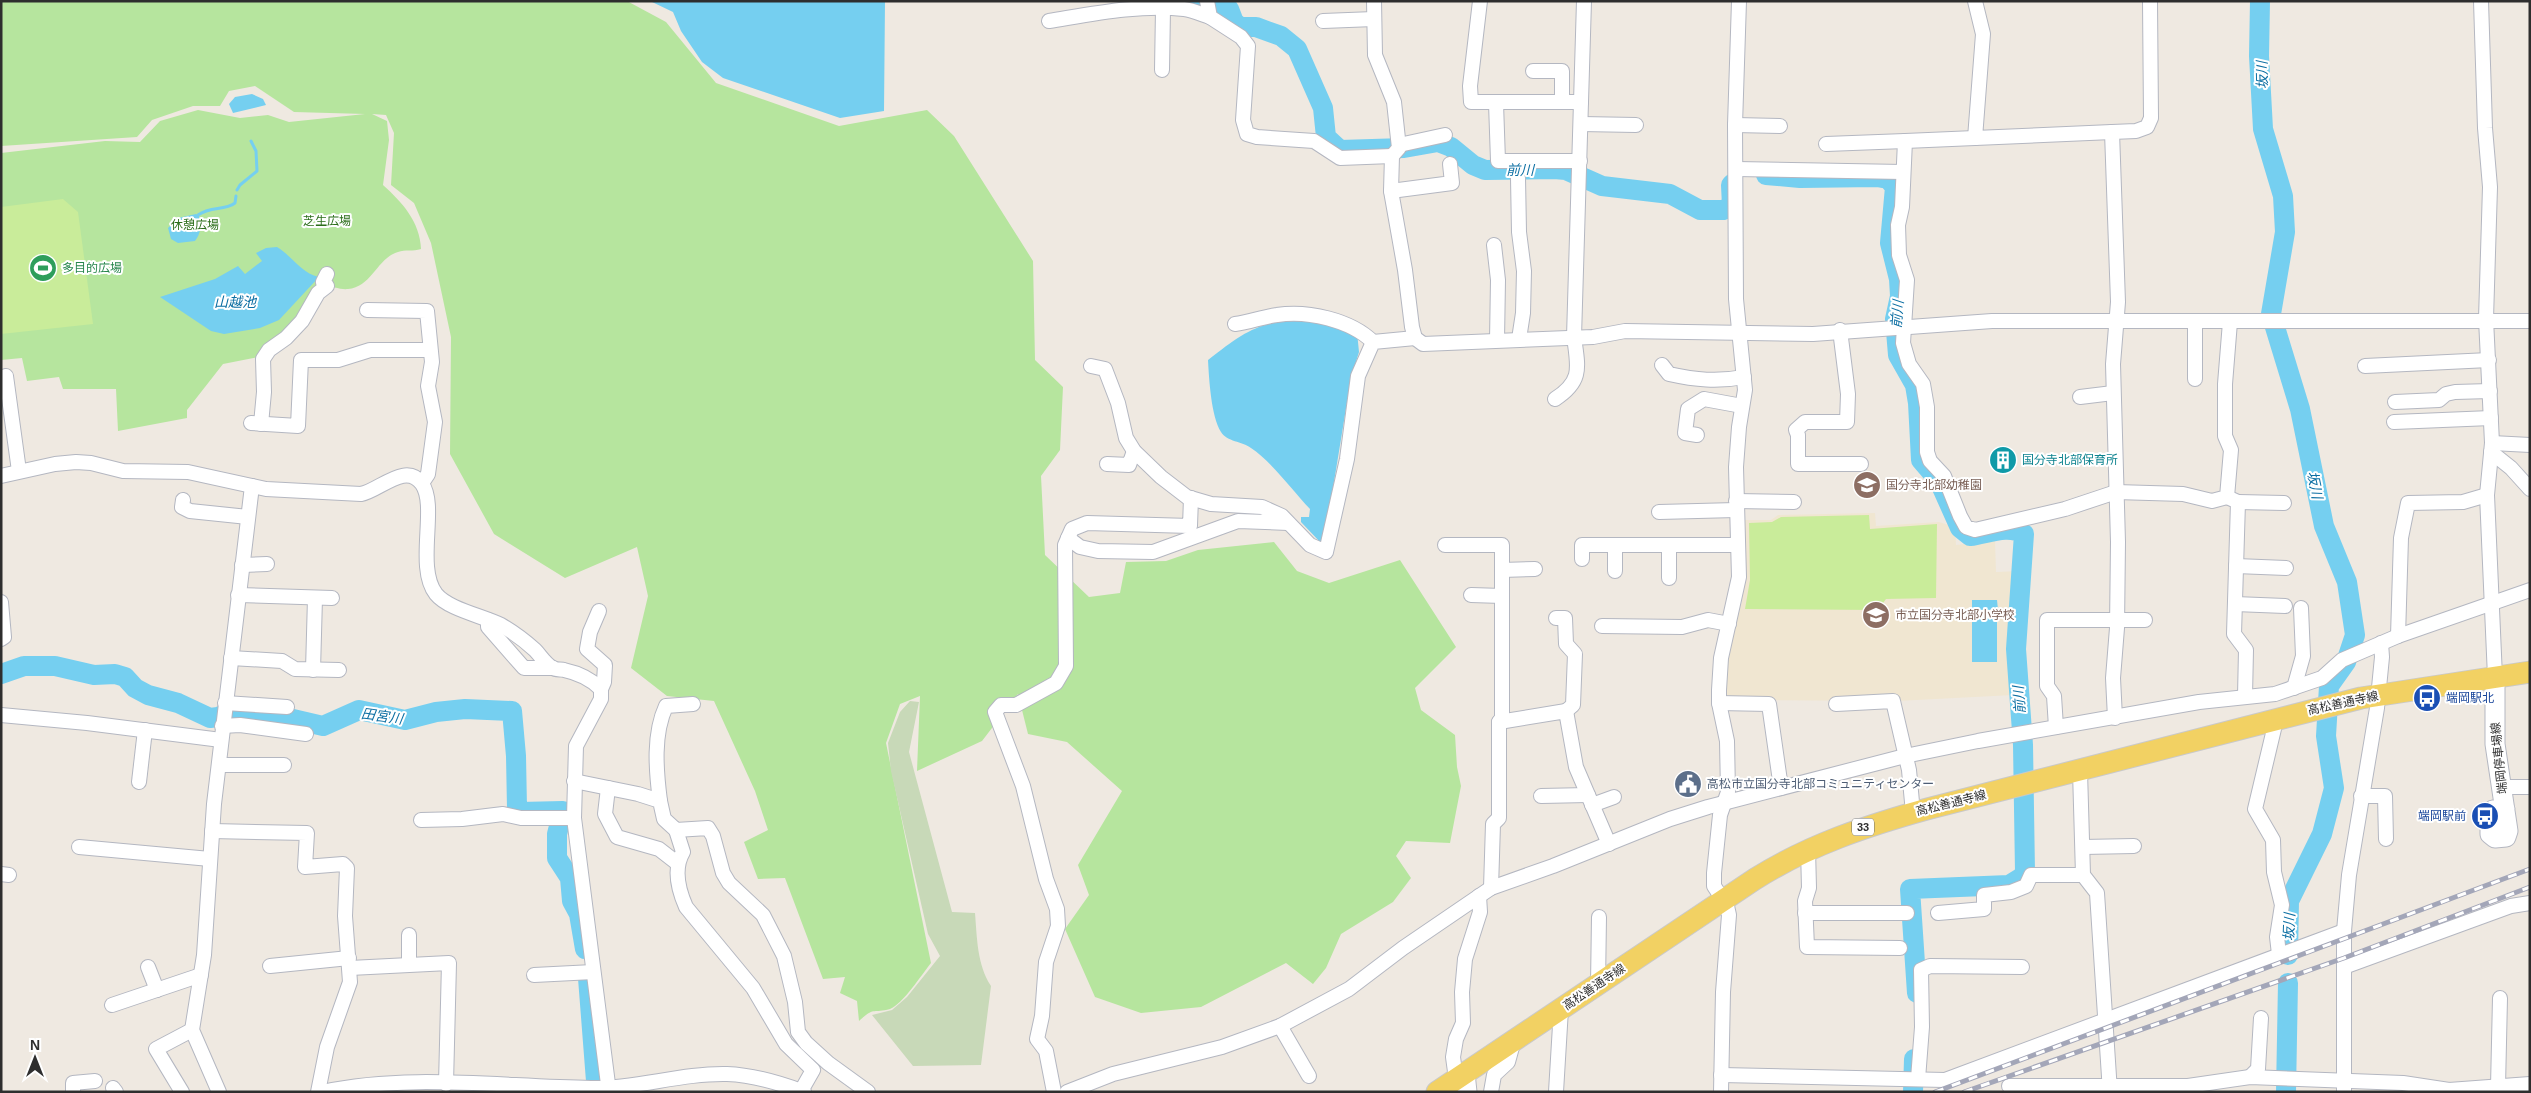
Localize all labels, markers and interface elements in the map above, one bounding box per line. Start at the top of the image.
water label: 坂川 [2254,59,2270,89]
water label: 前川 [1506,162,1536,178]
park label: 芝生広場 [303,214,351,228]
park label: 休憩広場 [171,218,219,232]
sports icon: 多目的広場 [28,253,58,283]
place label: 多目的広場 [62,261,122,275]
water label: 山越池 [214,294,258,310]
water label: 前川 [1888,297,1906,329]
building icon: 国分寺北部保育所 [1988,445,2018,475]
place label: 国分寺北部保育所 [2022,453,2118,467]
school or university icon: 国分寺北部幼稚園 [1852,470,1882,500]
water label: 坂川 [2304,470,2326,502]
place label: 国分寺北部幼稚園 [1886,478,1982,492]
school or university icon: 市立国分寺北部小学校 [1861,600,1891,630]
place label: 市立国分寺北部小学校 [1895,608,2015,622]
water label: 前川 [2010,683,2028,715]
bus stop icon: 端岡駅北 [2412,683,2442,713]
street label: 高松善通寺線 [2306,689,2380,717]
place label: 端岡駅北 [2446,691,2494,705]
water label: 田宮川 [360,705,406,727]
street label: 端岡停車場線 [2488,721,2510,795]
public building icon: 高松市立国分寺北部コミュニティセンター [1673,769,1703,799]
place label: 高松市立国分寺北部コミュニティセンター [1707,777,1934,791]
street label: 高松善通寺線 [1914,787,1988,819]
bus stop icon: 端岡駅前 [2470,801,2500,831]
place label: 端岡駅前 [2418,809,2466,823]
road number: 33 [1852,819,1874,836]
water label: 坂川 [2281,911,2298,941]
street label: 高松善通寺線 [1560,961,1628,1013]
north arrow [10,1033,60,1083]
text: N [30,1037,40,1053]

